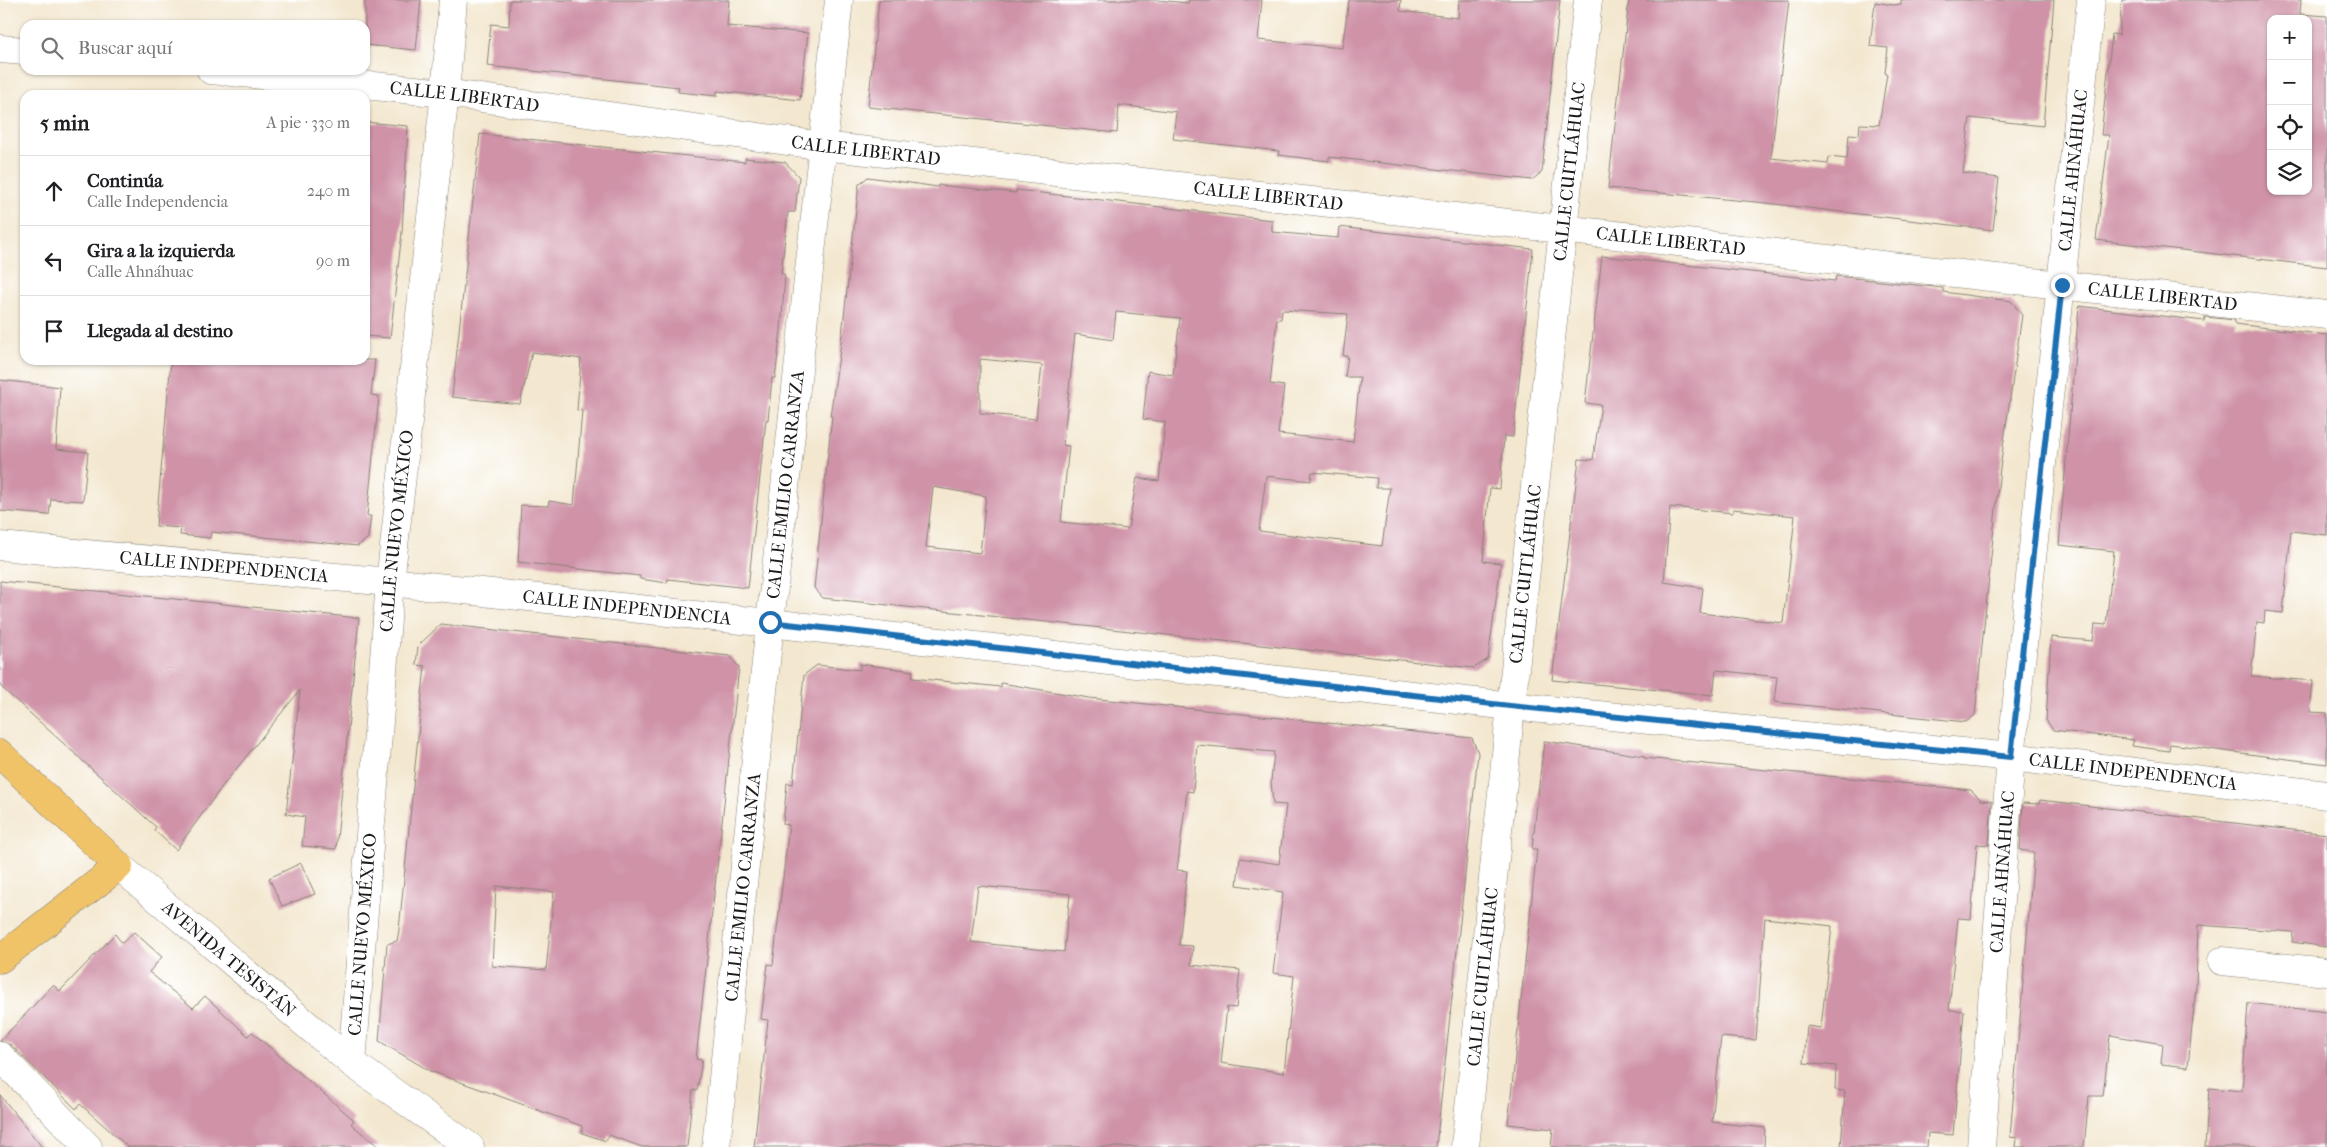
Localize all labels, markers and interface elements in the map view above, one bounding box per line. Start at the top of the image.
map controls [2267,15,2312,195]
button: + [2267,15,2312,60]
search box [20,20,370,75]
icon: search [38,34,66,62]
text: Buscar aquí [78,37,172,59]
button: − [2267,60,2312,105]
street label: CALLE LIBERTAD [389,78,541,117]
street label: CALLE CUITLÁHUAC [1550,81,1590,262]
street label: CALLE AHNÁHUAC [2054,88,2092,253]
button: locate [2267,105,2312,150]
text: 5 min [40,111,89,135]
text: A pie · 330 m [266,113,350,132]
street label: CALLE LIBERTAD [790,132,942,170]
button: layers [2267,150,2312,195]
text: Continúa [87,170,163,192]
icon: ahead [40,177,68,205]
street label: CALLE LIBERTAD [1192,178,1344,215]
text: 240 m [307,181,350,200]
text: Calle Independencia [87,192,228,211]
street label: CALLE LIBERTAD [1595,223,1747,261]
text: Gira a la izquierda [87,240,234,262]
icon: left [40,247,68,275]
text: 90 m [316,251,350,270]
text: Calle Ahnáhuac [87,262,194,281]
route end [2051,274,2074,297]
street label: CALLE LIBERTAD [2087,278,2239,316]
icon: arrive [40,317,68,345]
text: Llegada al destino [87,320,233,342]
street label: CALLE EMILIO CARRANZA [763,369,809,600]
street label: CALLE NUEVO MÉXICO [376,429,418,633]
street label: CALLE CUITLÁHUAC [1506,484,1546,665]
street label: CALLE INDEPENDENCIA [119,547,330,587]
street label: CALLE INDEPENDENCIA [522,586,733,630]
route start [759,611,782,634]
street label: CALLE INDEPENDENCIA [2028,749,2239,795]
street label: CALLE EMILIO CARRANZA [721,772,766,1003]
street label: CALLE AHNÁHUAC [1986,790,2019,954]
street label: CALLE NUEVO MÉXICO [344,832,381,1037]
street label: CALLE CUITLÁHUAC [1463,886,1503,1068]
street label: AVENIDA TESISTÁN [157,896,300,1022]

